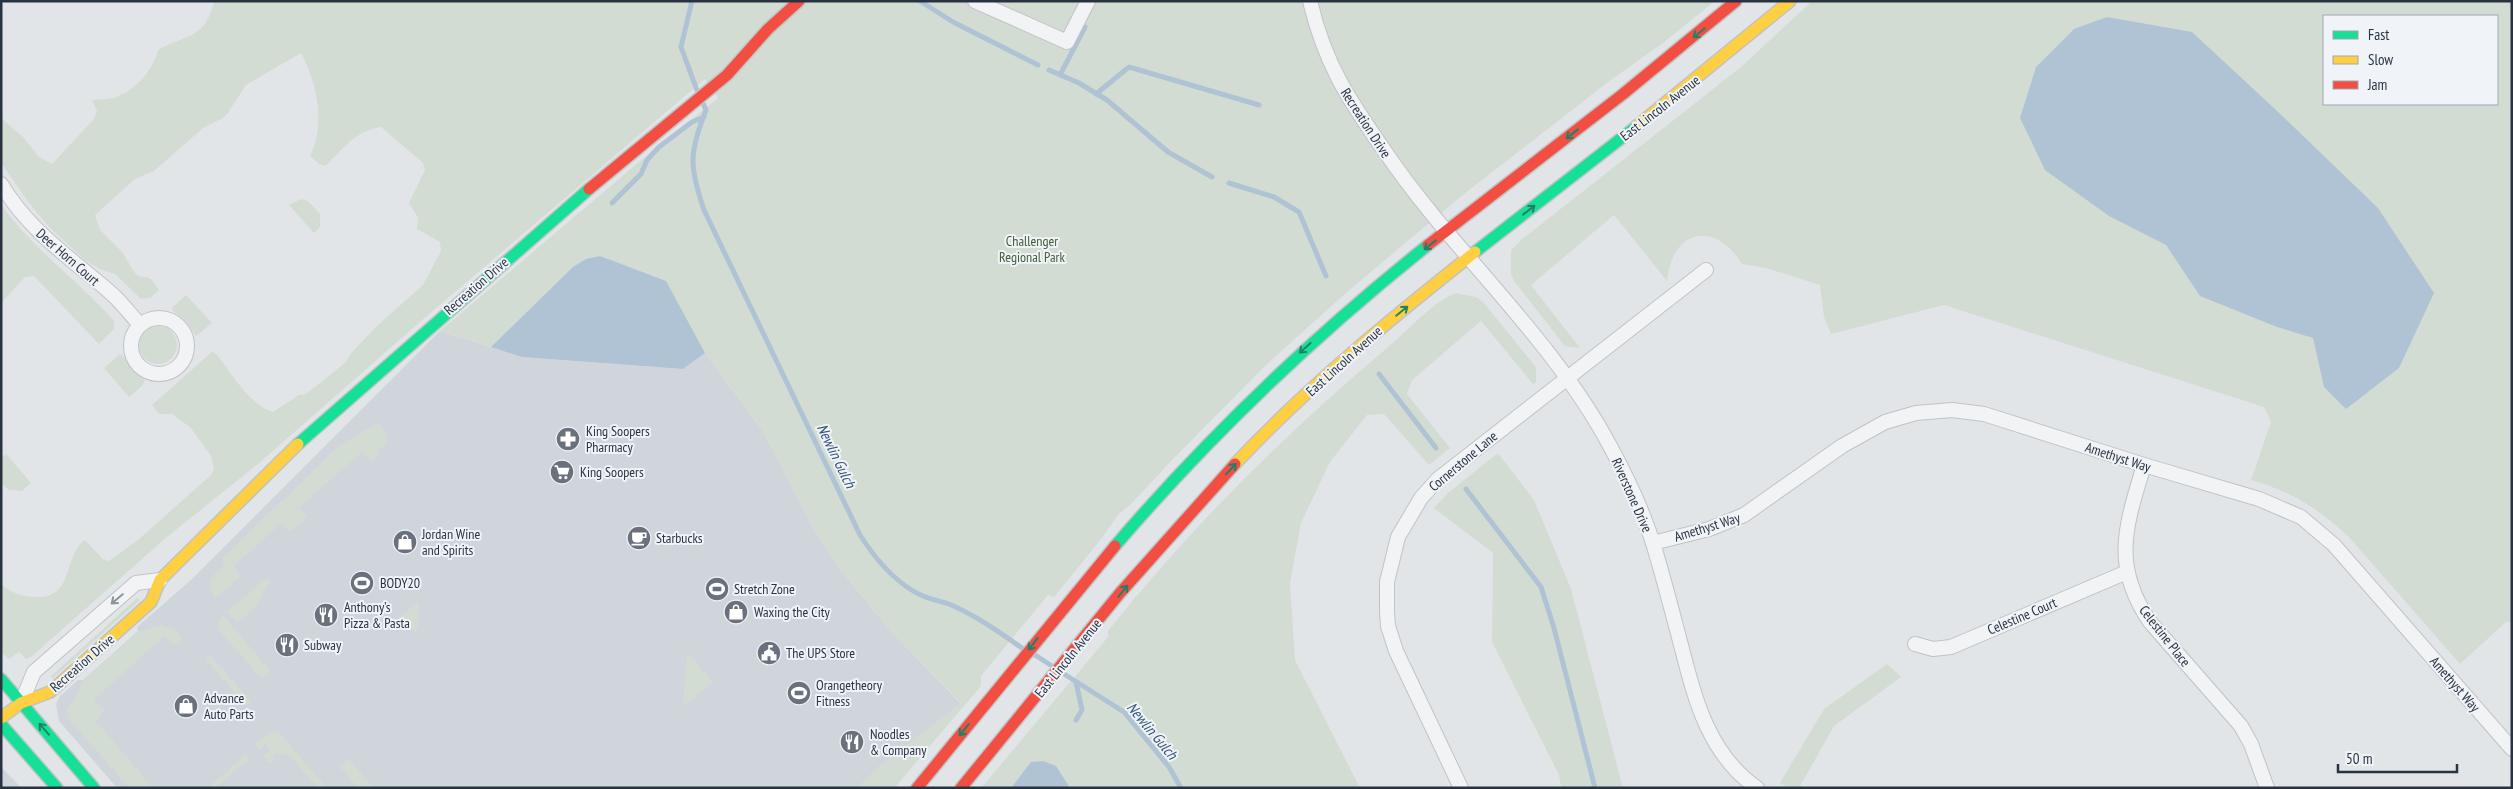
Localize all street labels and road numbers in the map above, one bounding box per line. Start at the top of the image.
street label: East Lincoln Avenue [1616,71,1704,145]
street label: Recreation Drive [1337,85,1395,161]
street label: Deer Horn Court [33,225,104,290]
street label: Recreation Drive [440,253,512,319]
street label: East Lincoln Avenue [1302,322,1386,400]
street label: Cornerstone Lane [1425,427,1501,495]
street label: Amethyst Way [2083,438,2154,476]
street label: Riverstone Drive [1608,455,1657,535]
street label: Amethyst Way [1672,508,1743,546]
street label: Celestine Court [1985,593,2059,639]
street label: Celestine Place [2135,602,2195,670]
street label: East Lincoln Avenue [1031,615,1105,701]
street label: Recreation Drive [46,630,118,696]
street label: Amethyst Way [2426,652,2485,716]

